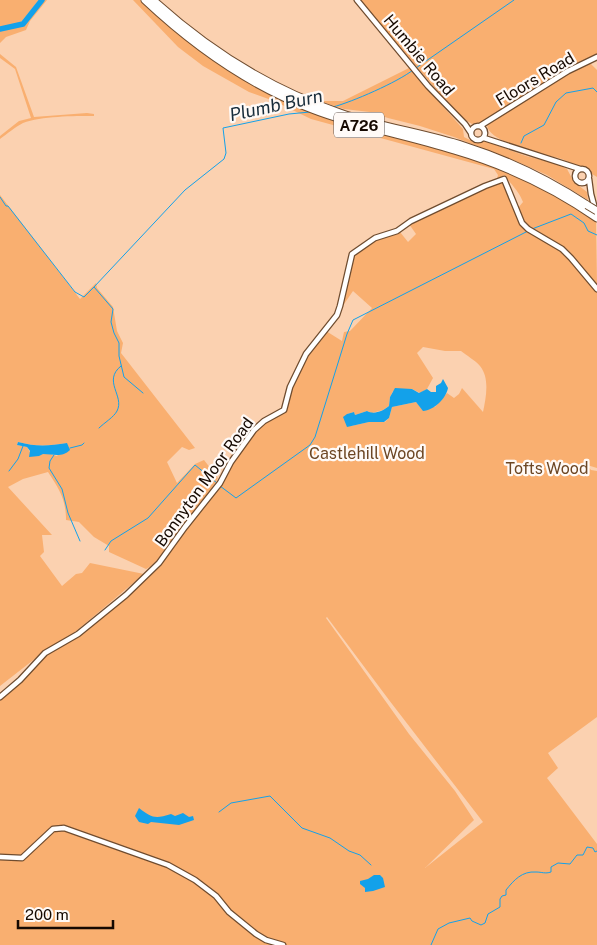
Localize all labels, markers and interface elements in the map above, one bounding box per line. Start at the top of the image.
street label: Humbie Road [380,11,458,99]
street label: Floors Road [492,48,578,110]
water label: Plumb Burn [228,85,324,125]
road number: A726 [334,112,384,138]
street label: Bonnyton Moor Road [151,414,257,550]
park label: Castlehill Wood [309,444,425,463]
park label: Tofts Wood [506,459,588,478]
scale bar [18,898,112,930]
text: 200 m [25,906,69,923]

